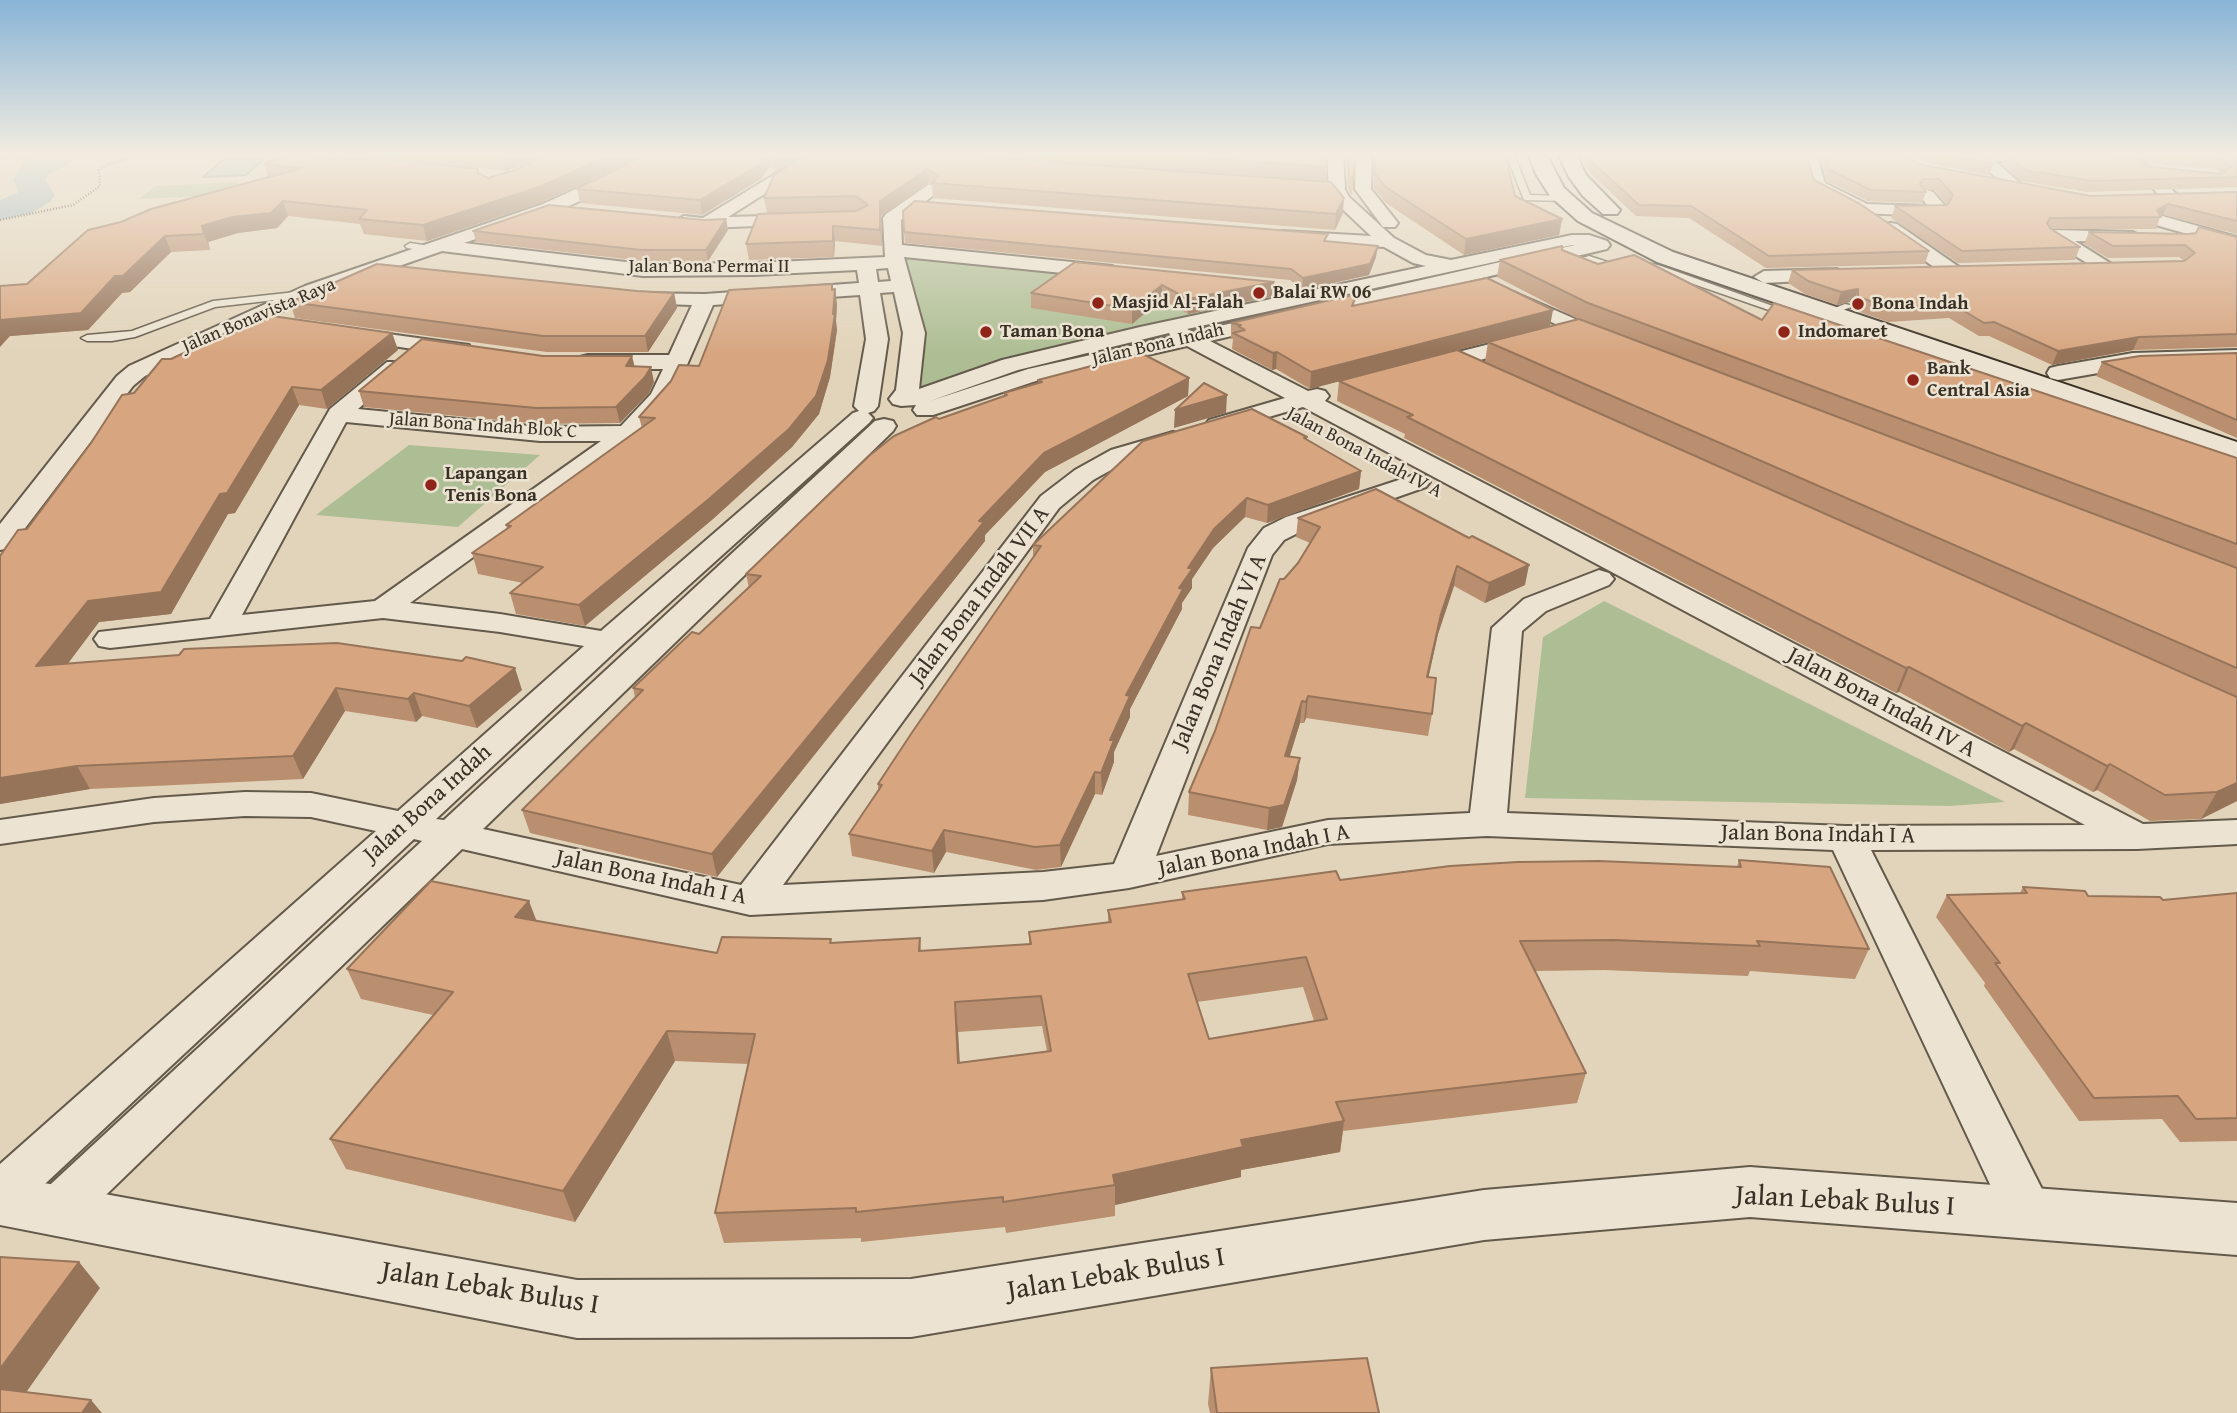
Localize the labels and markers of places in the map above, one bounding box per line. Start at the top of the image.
place label: Balai RW 06 [1273,282,1371,304]
marker: Balai RW 06 [1251,285,1267,301]
place label: Masjid Al-Falah [1112,292,1243,314]
place label: Bona Indah [1872,293,1969,315]
marker: Masjid Al-Falah [1090,295,1106,311]
marker: Bona Indah [1850,296,1866,312]
place label: Taman Bona [1000,321,1104,343]
place label: Indomaret [1798,321,1888,343]
marker: Taman Bona [978,324,994,340]
marker: Indomaret [1776,324,1792,340]
place label: Bank Central Asia [1927,358,2030,402]
marker: Bank Central Asia [1905,372,1921,388]
place label: Lapangan Tenis Bona [445,463,537,507]
marker: Lapangan Tenis Bona [423,477,439,493]

